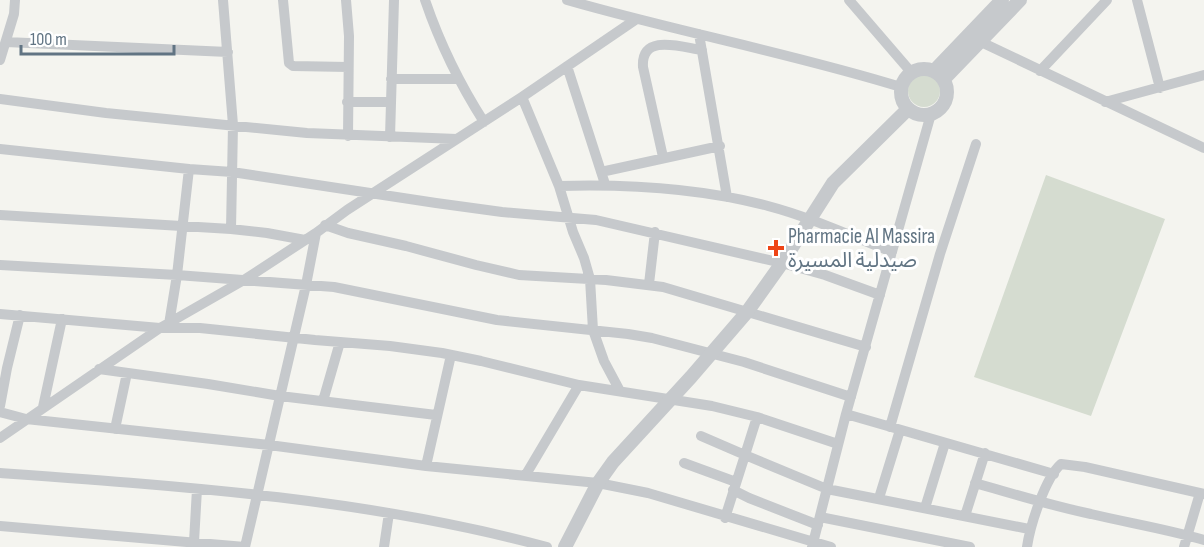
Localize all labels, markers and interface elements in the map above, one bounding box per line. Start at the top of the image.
scale bar [21,18,174,56]
text: 100 m [30,29,67,50]
place label: Pharmacie Al Massira صيدلية المسيرة [788,224,935,273]
marker: Pharmacie Al Massira صيدلية المسيرة [769,241,783,255]

